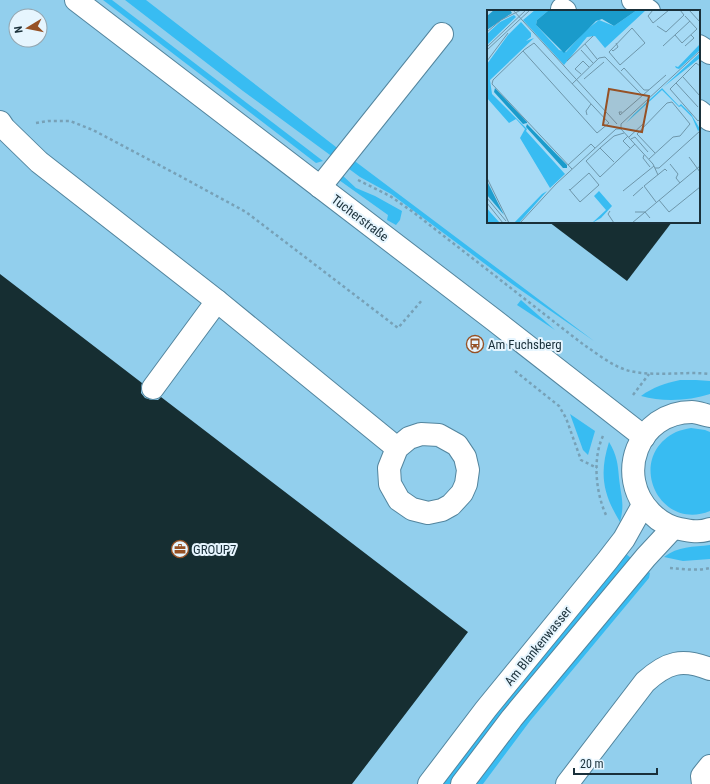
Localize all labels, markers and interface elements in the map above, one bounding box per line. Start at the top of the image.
north arrow [8,8,48,48]
inset map [487,10,700,223]
text: N [12,25,26,34]
street label: Tucherstraße [329,192,391,244]
bus stop icon: Am Fuchsberg [465,334,485,354]
place label: Am Fuchsberg [488,337,562,352]
office icon: GROUP7 [170,539,190,559]
place label: GROUP7 [193,542,236,557]
street label: Am Blankenwasser [501,603,575,689]
scale bar [574,750,657,776]
text: 20 m [580,757,604,771]

